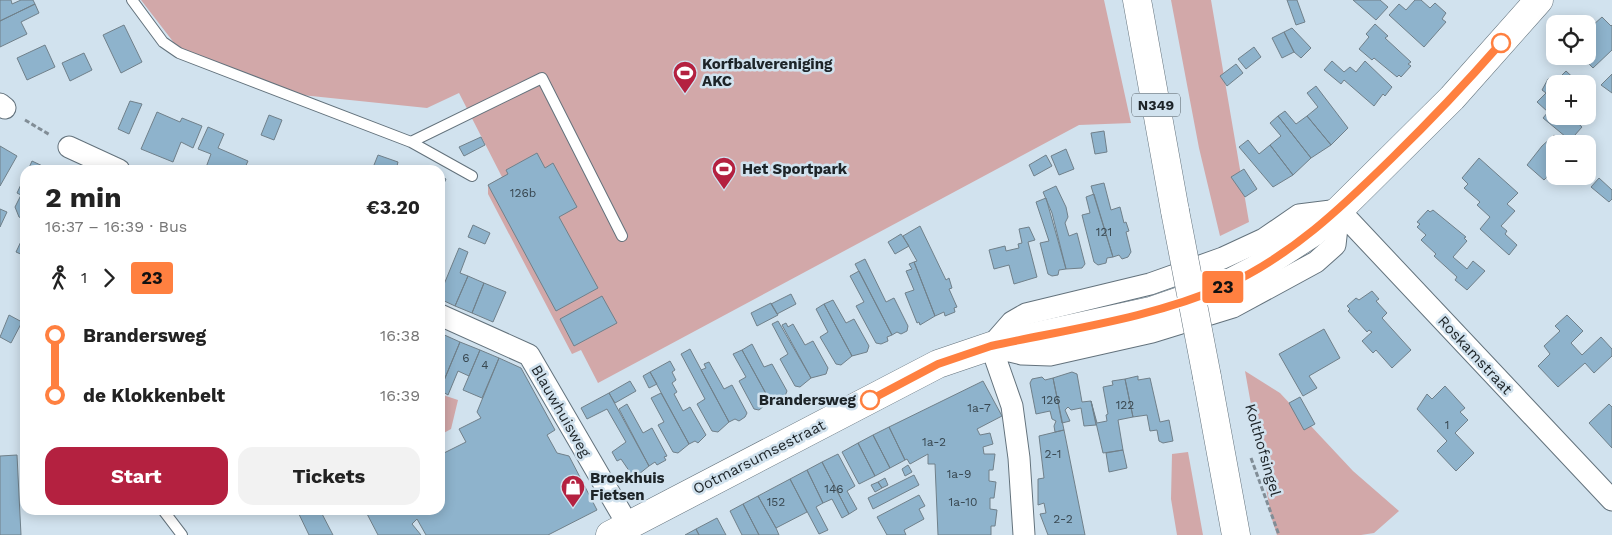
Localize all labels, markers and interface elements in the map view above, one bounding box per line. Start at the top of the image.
map controls [1546,15,1596,185]
button: locate [1546,15,1596,65]
unlabelled marker [1491,33,1511,53]
place label: Korfbalvereniging AKC [702,55,833,90]
sports icon: Korfbalvereniging AKC [672,60,698,94]
button: + [1546,75,1596,125]
road number: N349 [1132,94,1180,116]
button: − [1546,135,1596,185]
sports icon: Het Sportpark [711,156,737,190]
place label: Het Sportpark [742,160,848,178]
text: 2 min [45,181,122,214]
house number: 126b [510,186,536,200]
text: €3.20 [366,196,420,219]
text: 16:37 – 16:39 · Bus [45,217,187,236]
house number: 121 [1096,225,1112,239]
icon: walk [45,264,73,292]
icon: forward [95,264,123,292]
text: 23 [141,267,163,288]
text: 1 [81,268,87,287]
line badge: 23 [1200,271,1246,303]
text: 23 [1212,276,1234,297]
street label: Roskamstraat [1434,312,1516,399]
text: Brandersweg [83,324,206,347]
text: 16:38 [380,326,420,345]
house number: 6 [462,351,470,365]
house number: 4 [481,358,489,372]
street label: Blauwhuisweg [527,362,595,460]
text: de Klokkenbelt [83,384,225,407]
text: 16:39 [380,386,420,405]
marker: Brandersweg [860,390,880,410]
place label: Brandersweg [759,391,857,409]
house number: 126 [1042,393,1060,407]
house number: 122 [1116,398,1134,412]
house number: 1a-7 [967,401,991,415]
street label: Kolthofsingel [1241,402,1285,499]
street label: Ootmarsumsestraat [690,416,829,498]
house number: 1 [1445,418,1449,432]
house number: 1a-2 [922,435,946,449]
button: Start [45,447,228,505]
button: Tickets [238,447,420,505]
house number: 2-1 [1044,447,1062,461]
house number: 1a-9 [947,467,971,481]
place label: Broekhuis Fietsen [590,469,665,504]
shop icon: Broekhuis Fietsen [560,474,586,508]
house number: 146 [824,482,844,496]
house number: 152 [767,495,785,509]
house number: 1a-10 [948,495,978,509]
house number: 2-2 [1053,512,1073,526]

